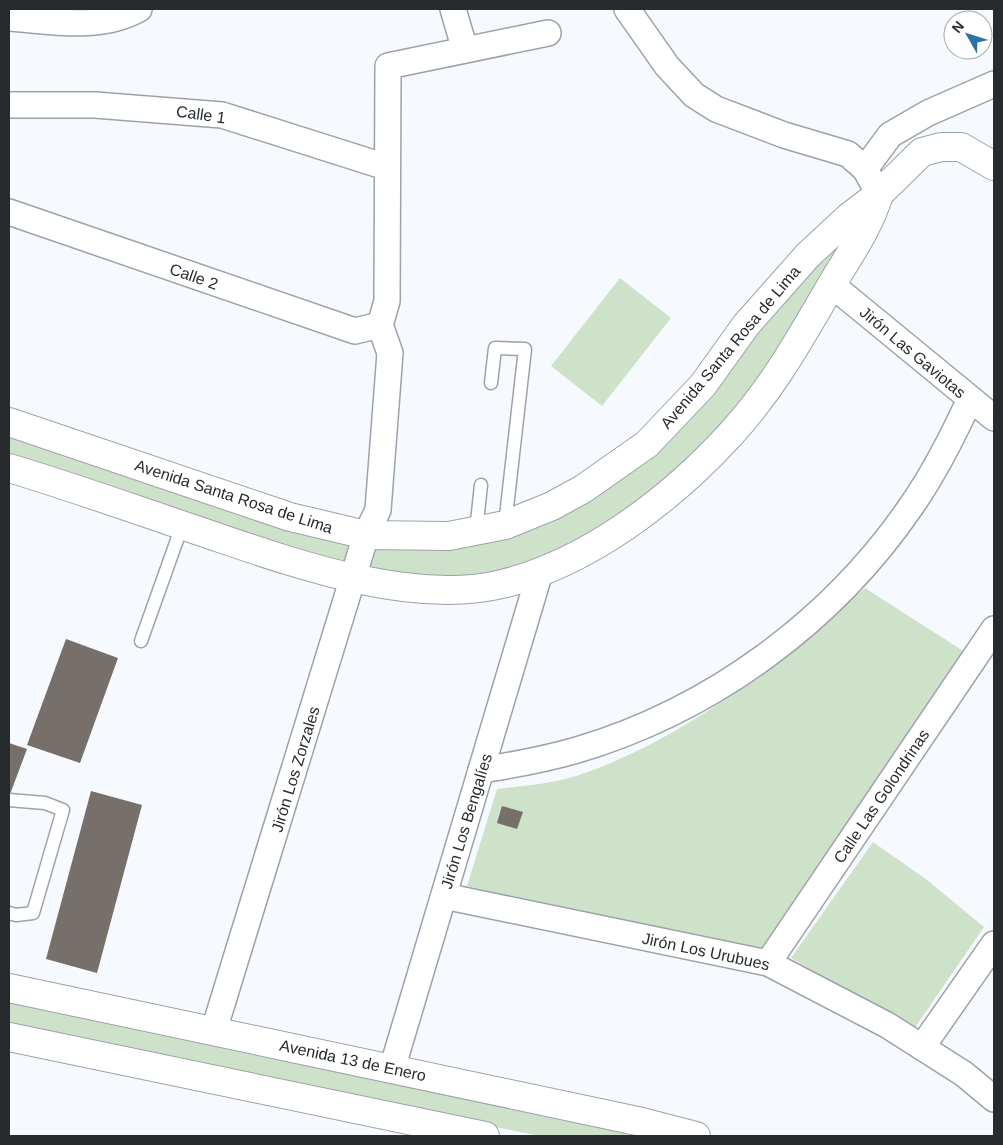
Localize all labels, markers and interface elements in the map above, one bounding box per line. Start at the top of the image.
north arrow [943,10,993,60]
text: N [948,18,967,36]
street label: Calle 1 [175,103,227,126]
street label: Calle 2 [168,260,220,293]
street label: Avenida Santa Rosa de Lima [657,263,803,432]
street label: Jirón Las Gaviotas [856,303,969,401]
street label: Avenida Santa Rosa de Lima [133,456,335,537]
street label: Jirón Los Zorzales [268,704,323,834]
street label: Calle Las Golondrinas [830,726,932,866]
street label: Jirón Los Bengalíes [438,751,495,891]
street label: Jirón Los Urubues [641,930,771,973]
street label: Avenida 13 de Enero [278,1037,428,1084]

